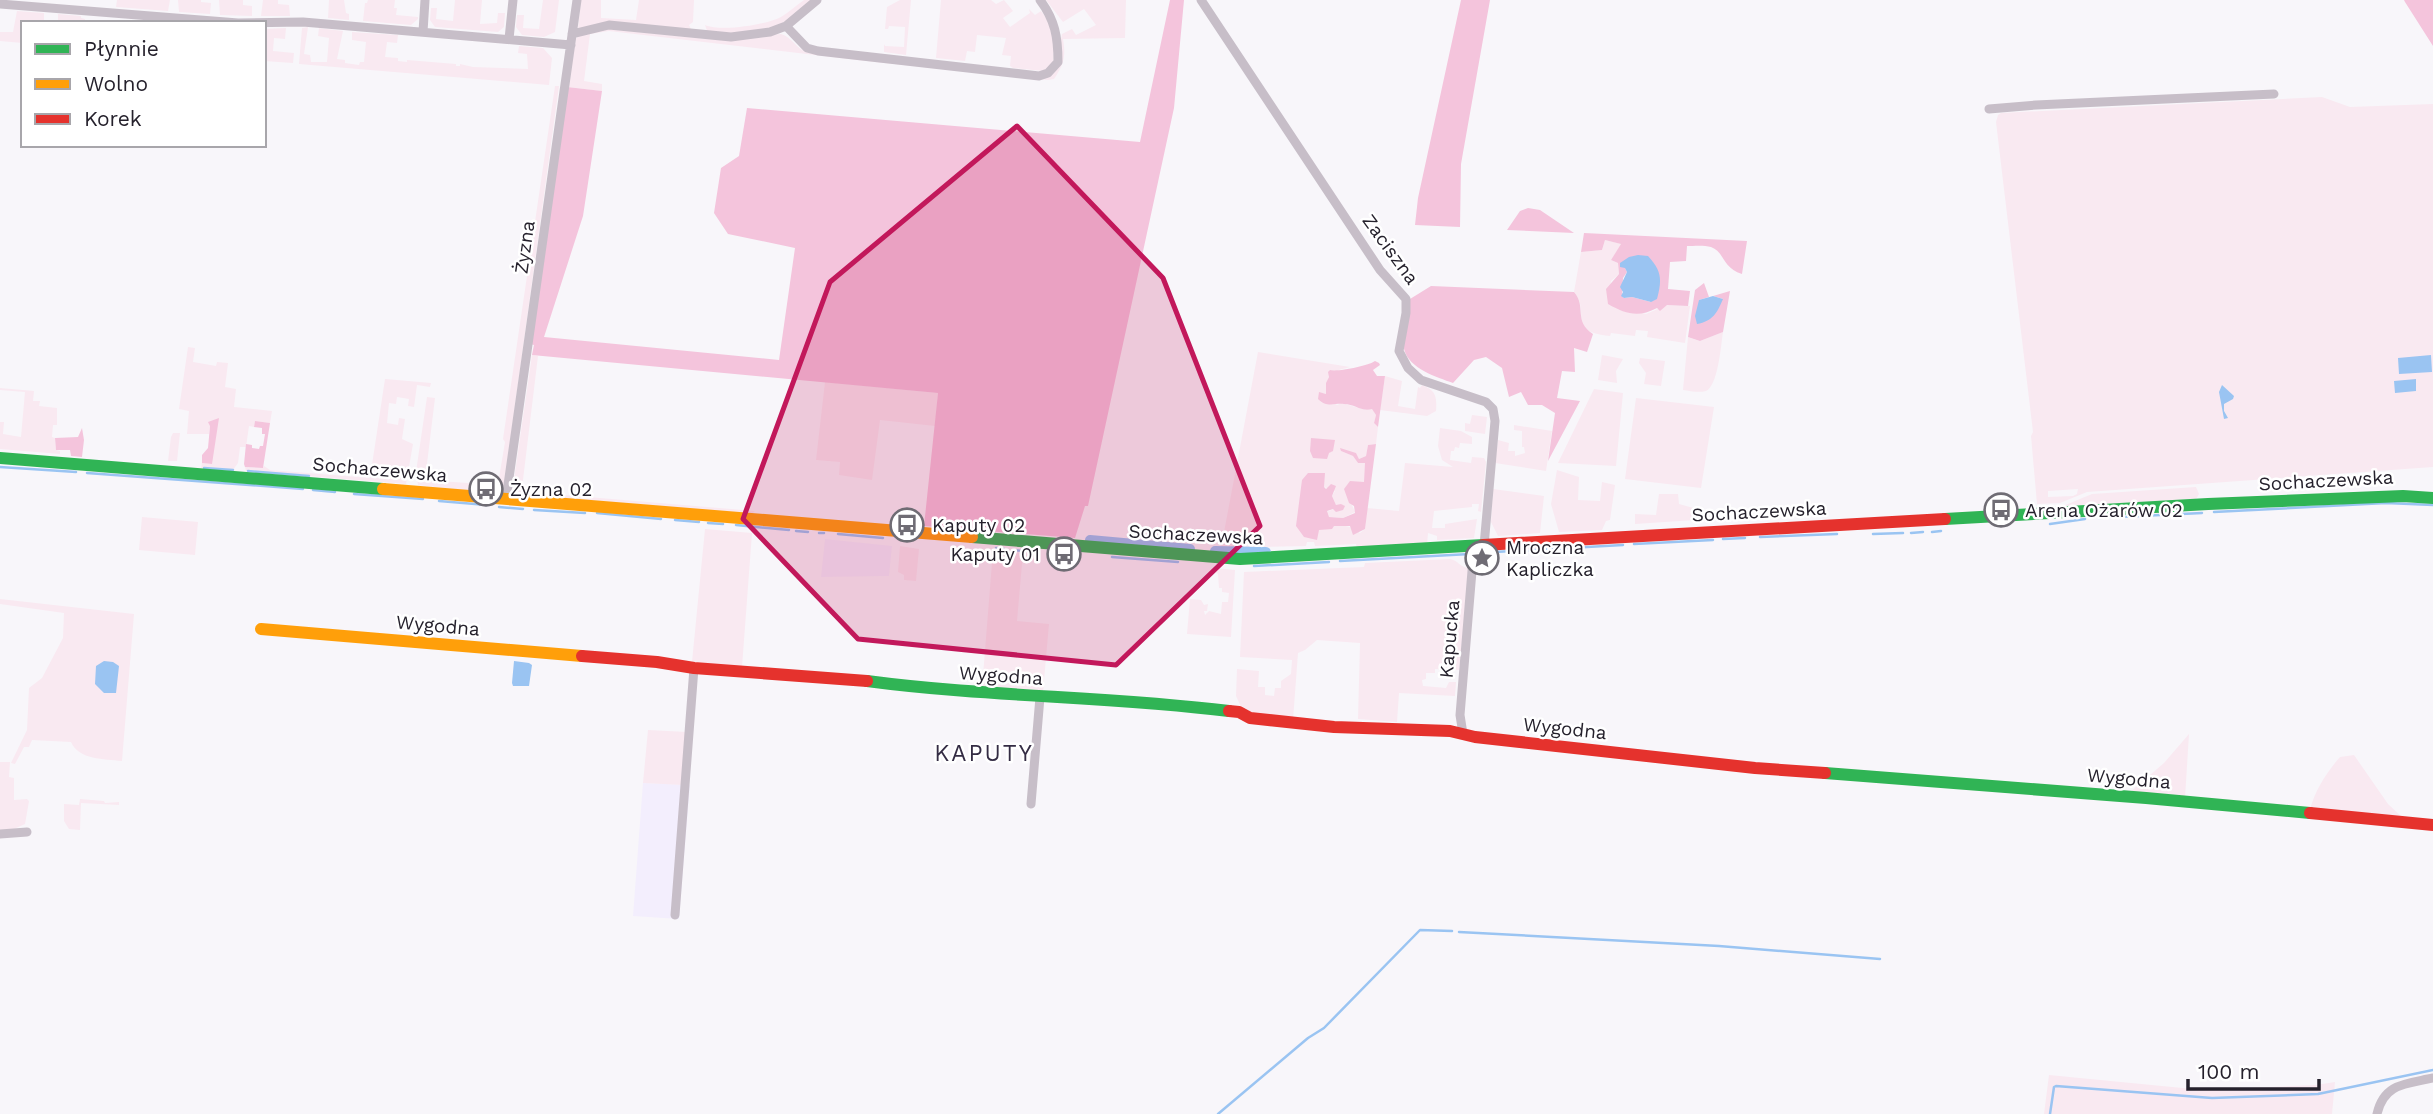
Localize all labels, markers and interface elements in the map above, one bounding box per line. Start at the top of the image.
legend [21,21,266,147]
text: Płynnie [84,36,159,61]
text: Wolno [84,71,148,96]
text: Korek [84,106,142,131]
street label: Zaciszna [1357,210,1424,289]
street label: Żyzna [509,219,540,275]
street label: Sochaczewska [312,452,449,487]
street label: Sochaczewska [2258,465,2394,496]
bus stop icon: Żyzna 02 [467,470,505,508]
place label: Żyzna 02 [510,478,592,501]
bus stop icon: Arena Ożarów 02 [1982,491,2020,529]
street label: Sochaczewska [1691,496,1827,527]
place label: Arena Ożarów 02 [2025,499,2183,522]
bus stop icon: Kaputy 02 [888,506,926,544]
place label: Kaputy 02 [932,514,1025,537]
street label: Sochaczewska [1128,519,1264,550]
bus stop icon: Kaputy 01 [1045,535,1083,573]
place label: Mroczna Kapliczka [1506,536,1594,581]
place icon: Mroczna Kapliczka [1463,539,1501,577]
place label: Kaputy 01 [950,543,1040,566]
street label: Kapucka [1435,599,1464,679]
street label: Wygodna [395,610,481,641]
street label: Wygodna [958,661,1044,690]
street label: Wygodna [1522,713,1608,744]
district label: KAPUTY [934,740,1034,767]
street label: Wygodna [2086,763,2172,794]
scale bar [2188,1048,2319,1092]
text: 100 m [2198,1059,2260,1084]

